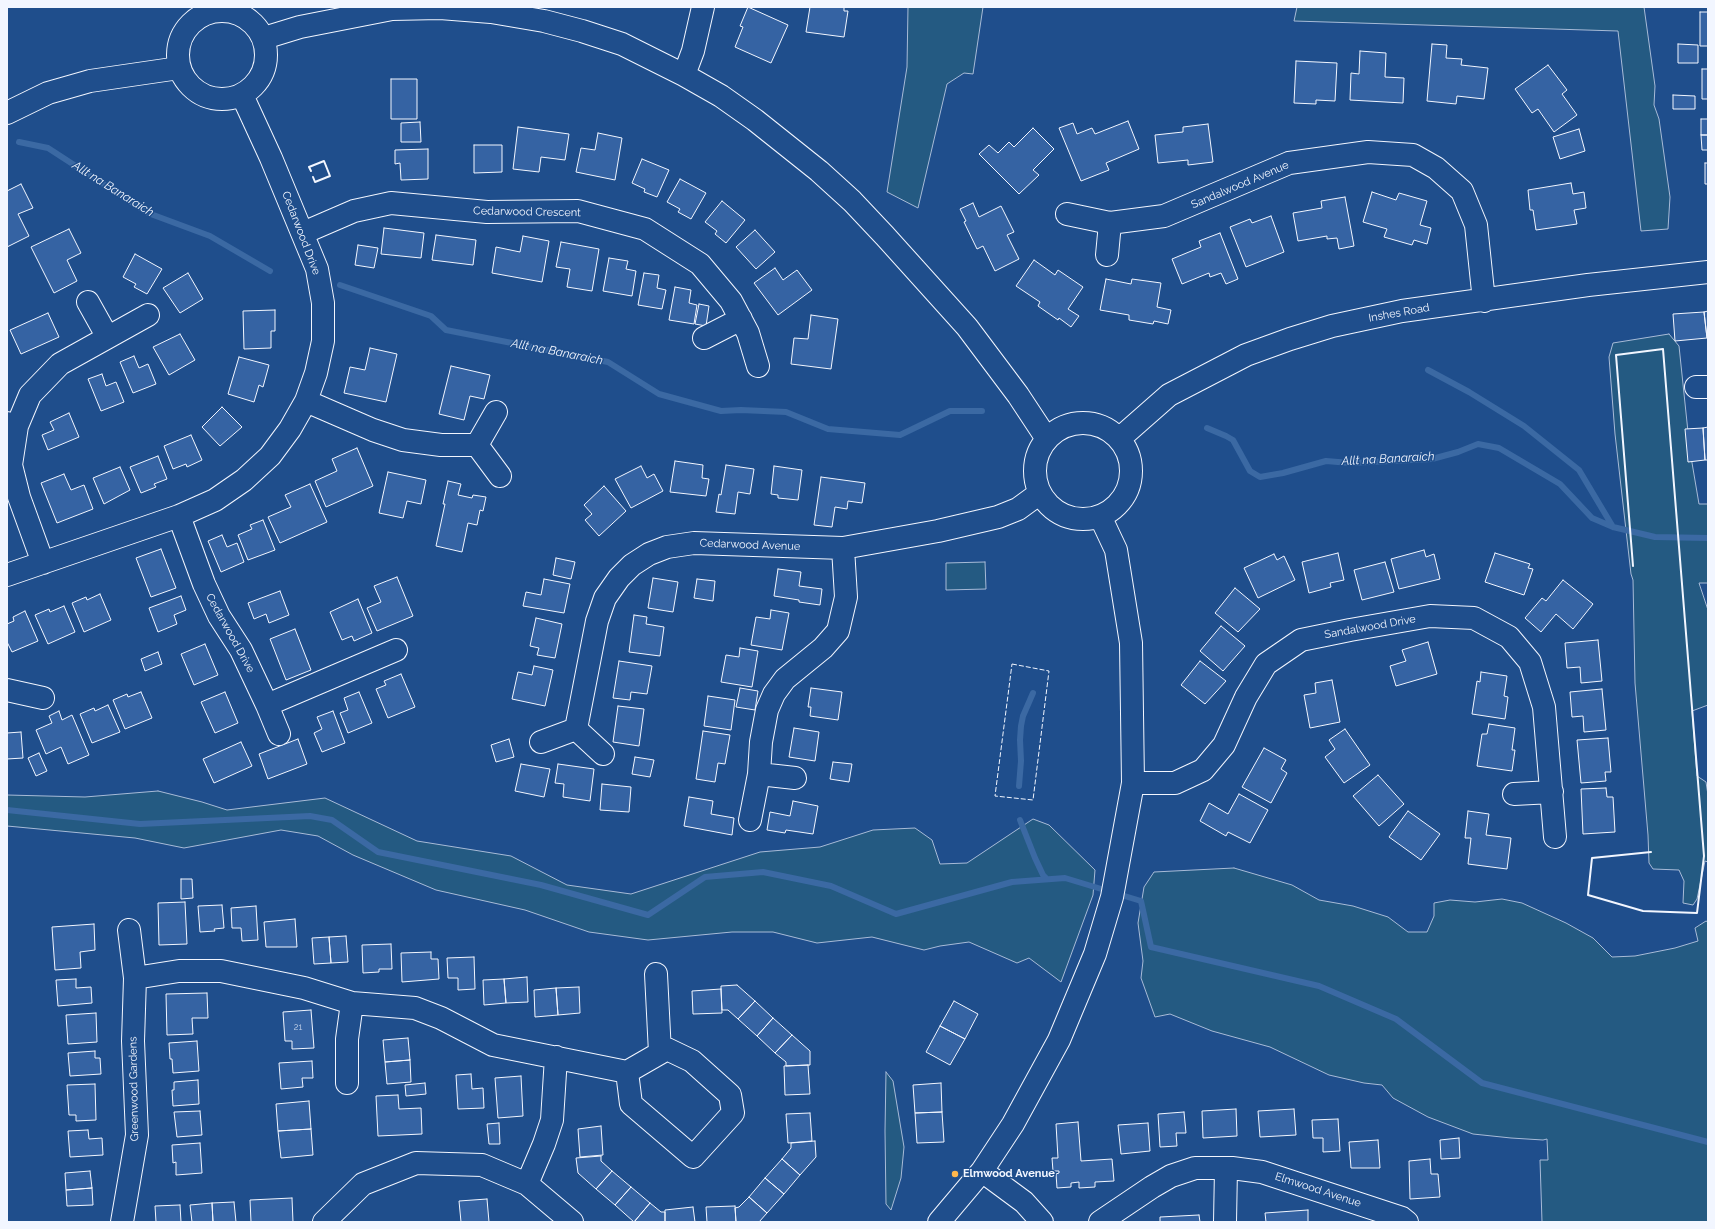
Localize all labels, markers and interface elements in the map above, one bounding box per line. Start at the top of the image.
water label: Allt na Banaraich [70,158,156,220]
street label: Sandalwood Avenue [1189,158,1291,212]
street label: Cedarwood Drive [279,189,323,277]
street label: Cedarwood Crescent [473,204,581,220]
street label: Inshes Road [1367,301,1431,325]
water label: Allt na Banaraich [510,336,604,368]
water label: Allt na Banaraich [1341,449,1435,469]
street label: Cedarwood Avenue [699,537,801,553]
street label: Cedarwood Drive [203,591,257,675]
street label: Sandalwood Drive [1323,612,1417,642]
house number: 21 [294,1022,302,1032]
street label: Greenwood Gardens [126,1036,142,1142]
place label: Elmwood Avenue [963,1167,1055,1181]
marker: Elmwood Avenue [950,1169,960,1179]
street label: Elmwood Avenue [1273,1170,1363,1210]

